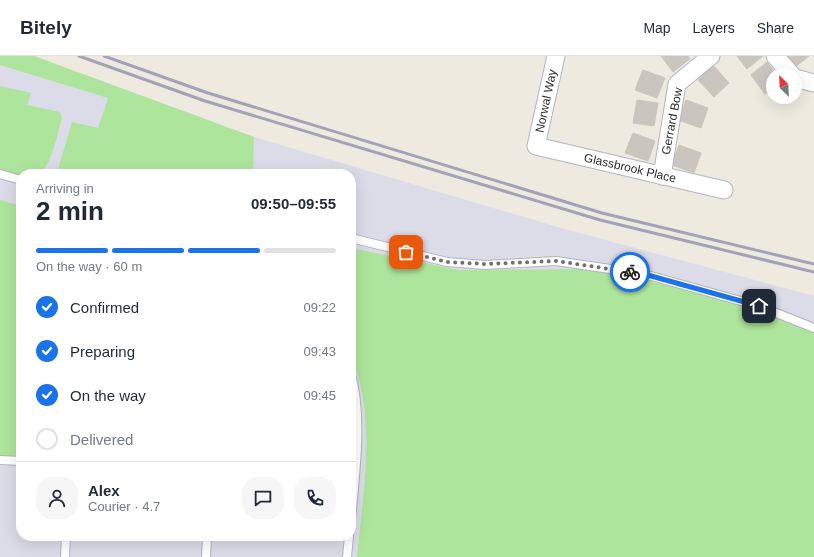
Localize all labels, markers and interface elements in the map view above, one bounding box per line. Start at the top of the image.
text: Bitely [20,17,72,38]
text: Map [643,20,671,36]
text: Layers [693,20,735,36]
text: Share [757,20,794,36]
street label: Norwal Way [532,68,560,134]
north arrow [766,68,802,104]
map controls [766,68,802,104]
street label: Gerrard Bow [659,86,685,156]
street label: Glassbrook Place [583,151,678,185]
text: Arriving in [36,181,94,196]
text: 09:50–09:55 [251,195,336,212]
text: 2 min [36,196,104,226]
pin [389,235,423,269]
icon: bag [395,241,417,263]
courier [610,252,650,292]
text: On the way · 60 m [36,259,142,274]
icon: bike [619,261,641,283]
pin [742,289,776,323]
icon: home [748,295,770,317]
icon: check [36,296,58,318]
text: Confirmed [70,299,139,316]
text: 09:22 [303,300,336,315]
icon: check [36,340,58,362]
text: Preparing [70,343,135,360]
text: 09:43 [303,344,336,359]
icon: check [36,384,58,406]
text: On the way [70,387,146,404]
text: 09:45 [303,388,336,403]
text: Delivered [70,431,133,448]
button: person [36,477,78,519]
button: chat [242,477,284,519]
button: phone [294,477,336,519]
text: Alex [88,482,120,499]
text: Courier · 4.7 [88,499,160,514]

